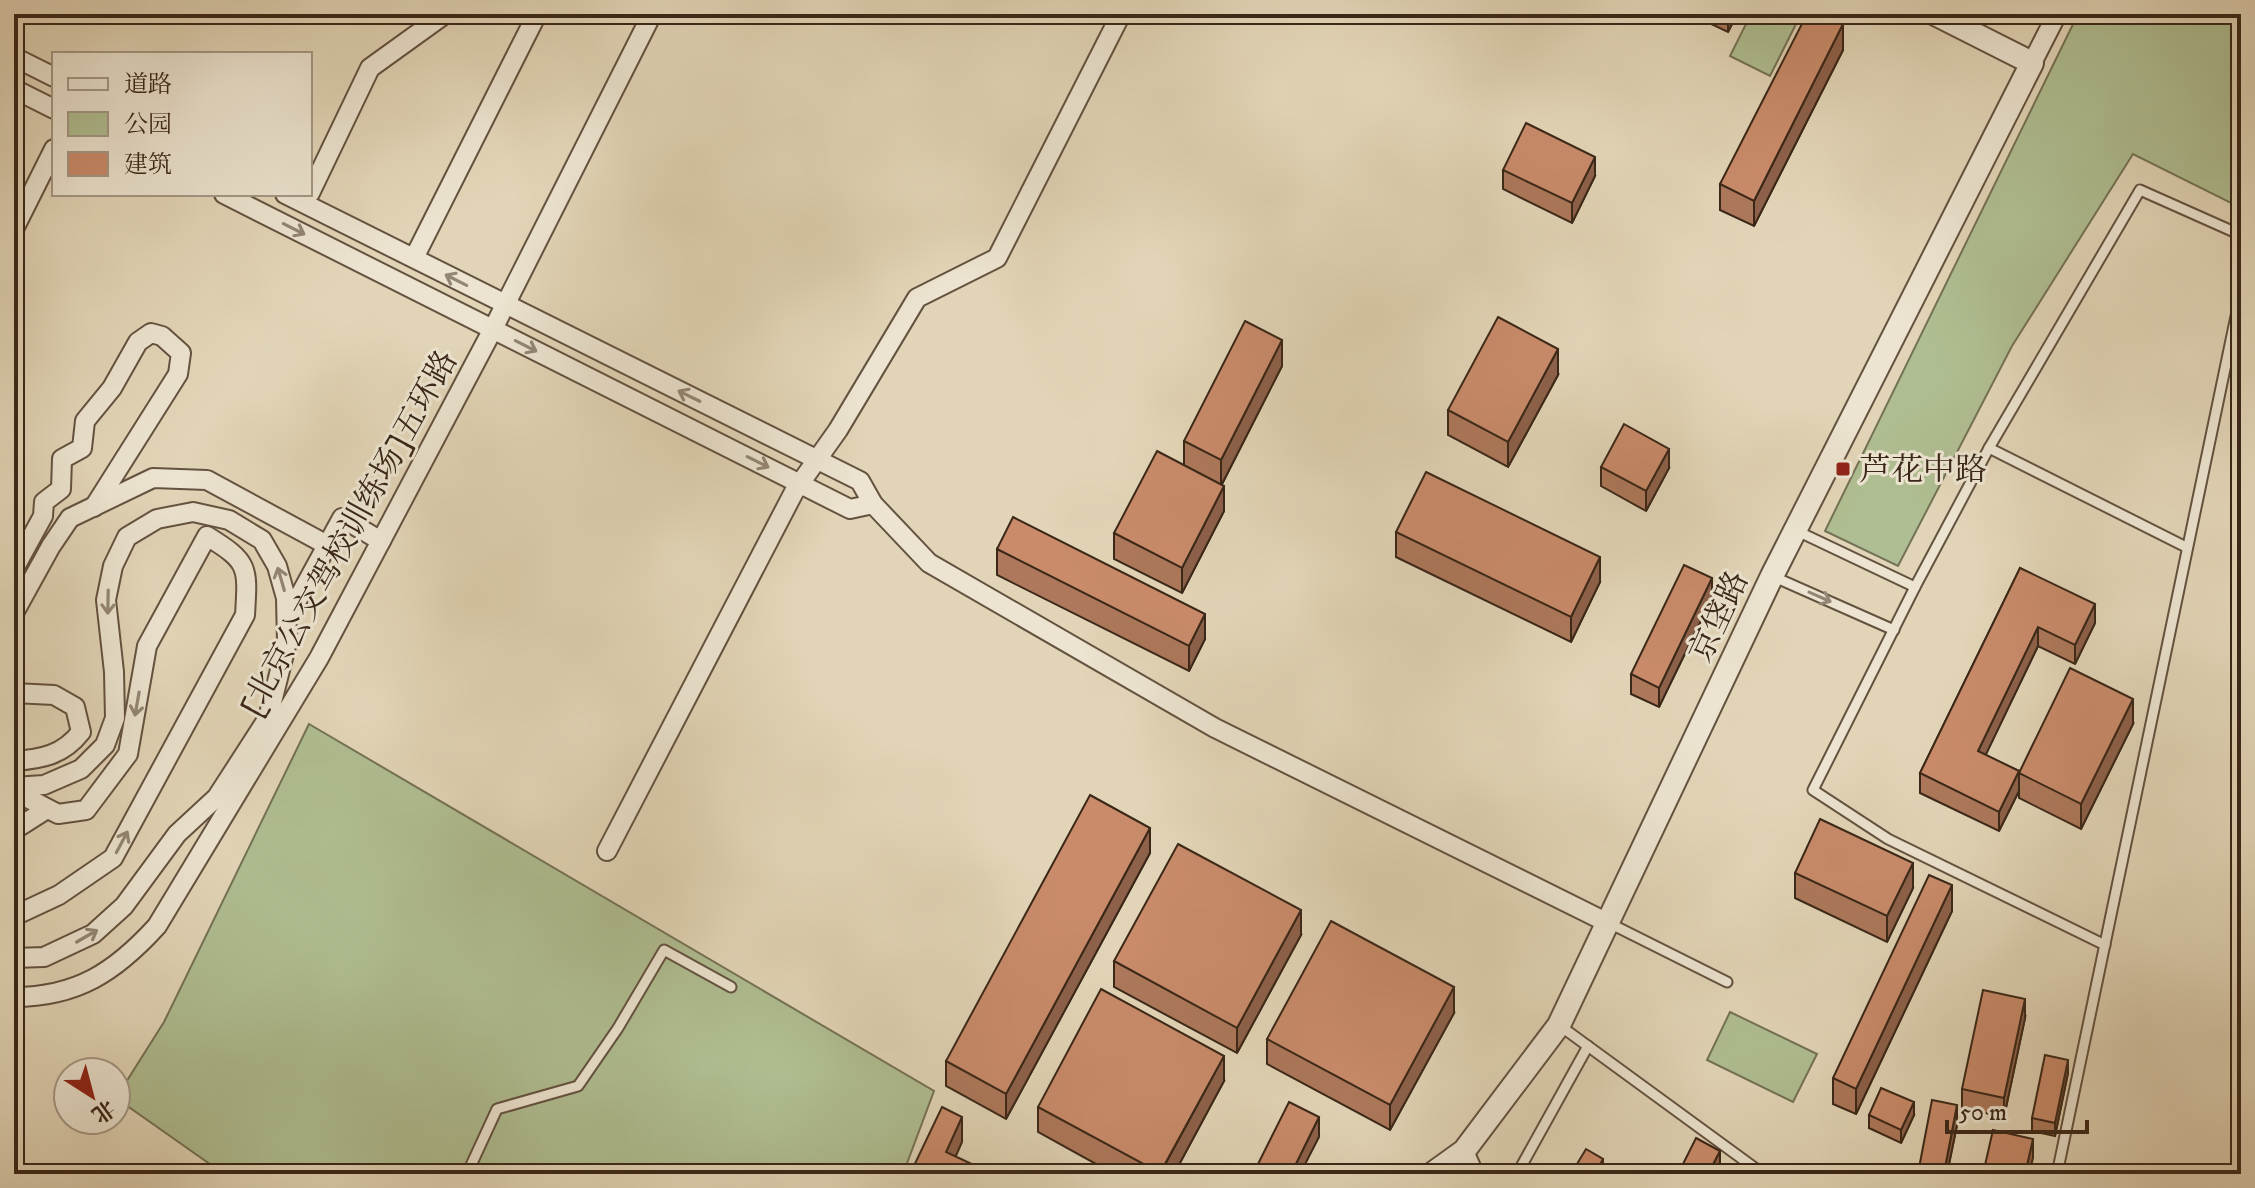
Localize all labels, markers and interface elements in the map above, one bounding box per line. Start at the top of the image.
legend [52,52,312,196]
text: 道路 [124,70,172,100]
text: 公园 [124,110,172,140]
text: 建筑 [124,150,172,180]
one-way arrow [281,222,305,237]
one-way arrow [445,272,469,287]
one-way arrow [514,338,538,354]
street label: [北京公交驾校训练场]五环路 [232,344,467,724]
one-way arrow [677,388,701,403]
place label: 芦花中路 [1859,451,1987,491]
one-way arrow [746,455,770,471]
marker: 芦花中路 [1834,460,1852,478]
street label: 京垡路 [1681,565,1758,669]
one-way arrow [273,567,287,592]
one-way arrow [101,589,116,615]
one-way arrow [1808,590,1832,605]
one-way arrow [129,690,144,716]
one-way arrow [115,830,130,854]
one-way arrow [75,928,98,944]
north arrow [52,1056,132,1136]
scale bar [1947,1084,2087,1134]
text: 北 [86,1094,120,1128]
text: 50 m [1959,1098,2007,1128]

